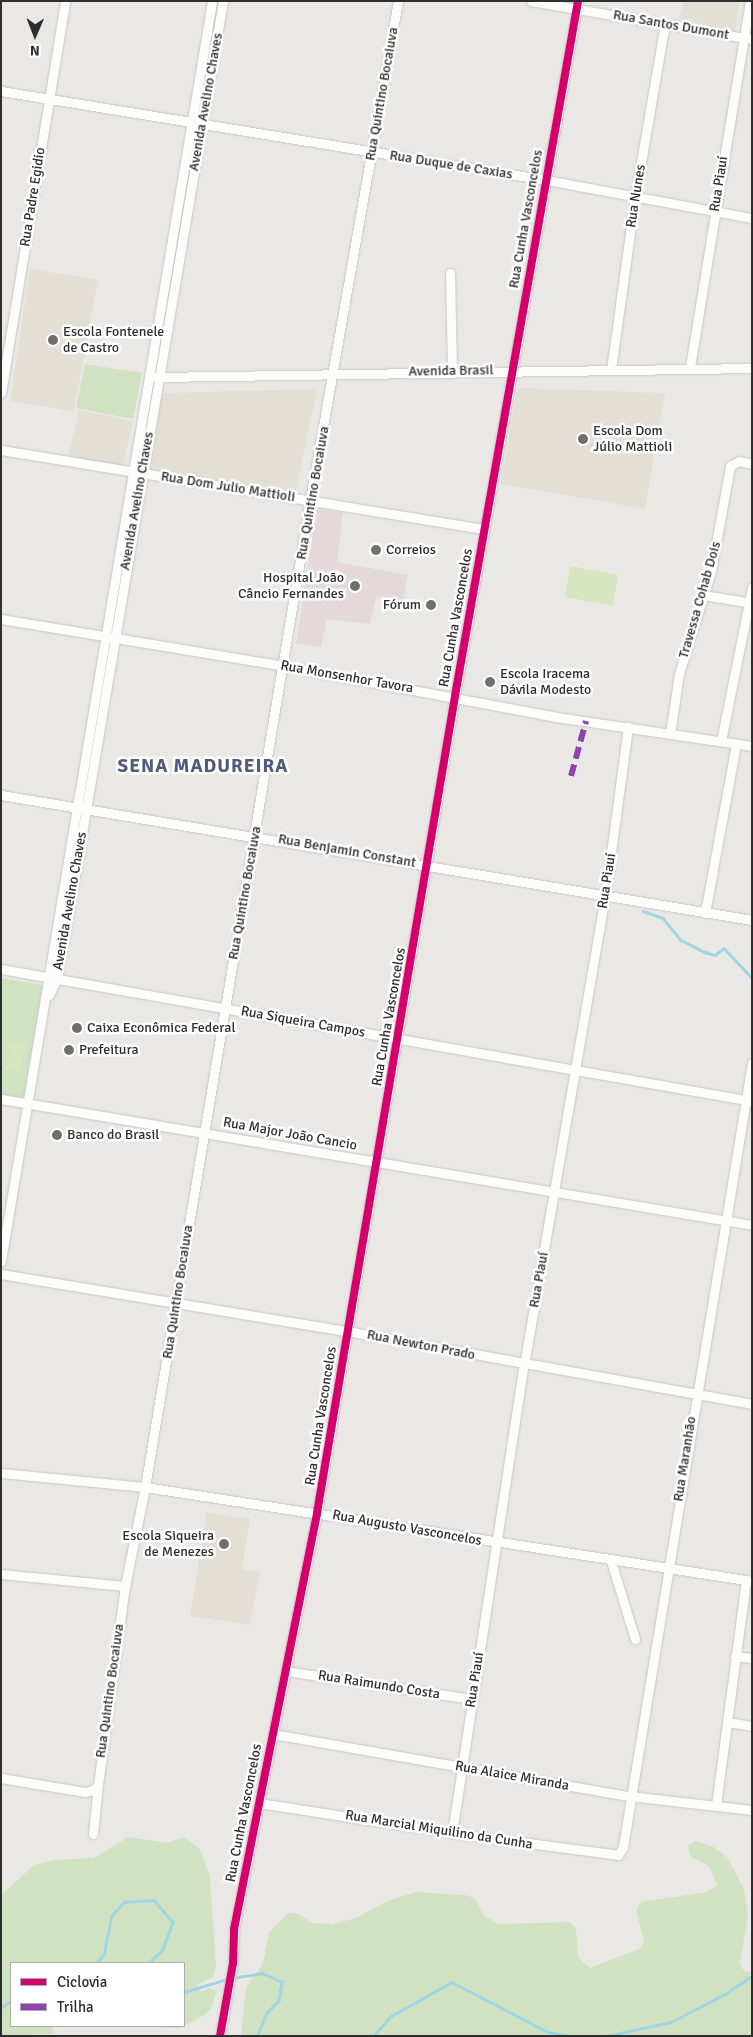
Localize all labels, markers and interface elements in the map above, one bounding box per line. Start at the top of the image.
street label: Rua Santos Dumont [612,7,730,43]
north arrow [10,10,60,60]
street label: Rua Quintino Bocaiuva [362,26,402,162]
street label: Avenida Avelino Chaves [186,32,226,172]
text: N [30,42,40,59]
street label: Rua Padre Egidio [17,146,49,248]
street label: Rua Duque de Caxias [388,147,514,183]
street label: Rua Cunha Vasconcelos [506,148,546,290]
street label: Rua Piauí [706,155,732,213]
street label: Rua Nunes [623,163,649,229]
place label: Escola Fontenele de Castro [63,324,164,357]
marker: Escola Fontenele de Castro [47,334,59,346]
street label: Avenida Brasil [408,362,494,380]
place label: Escola Dom Júlio Mattioli [593,423,672,456]
street label: Rua Quintino Bocaiuva [293,425,333,561]
street label: Avenida Avelino Chaves [117,431,157,571]
marker: Escola Dom Júlio Mattioli [577,433,589,445]
street label: Rua Dom Julio Mattioli [160,468,296,506]
street label: Travessa Cohab Dois [675,540,725,660]
place label: Correios [386,542,436,558]
marker: Correios [370,544,382,556]
street label: Rua Cunha Vasconcelos [436,547,476,689]
place label: Hospital João Câncio Fernandes [238,570,344,602]
marker: Hospital João Câncio Fernandes [348,579,362,593]
place label: Fórum [383,597,421,613]
marker: Fórum [425,599,437,611]
street label: Rua Monsenhor Tavora [279,657,415,697]
place label: Escola Iracema Dávila Modesto [500,666,591,699]
marker: Escola Iracema Dávila Modesto [484,676,496,688]
district label: SENA MADUREIRA [116,756,290,778]
street label: Rua Quintino Bocaiuva [225,825,265,961]
street label: Avenida Avelino Chaves [50,831,90,971]
street label: Rua Benjamin Constant [277,831,417,871]
street label: Rua Piauí [594,852,620,910]
street label: Rua Cunha Vasconcelos [369,946,409,1088]
street label: Rua Siqueira Campos [239,1003,367,1041]
place label: Caixa Econômica Federal [87,1020,236,1036]
marker: Caixa Econômica Federal [71,1022,83,1034]
place label: Prefeitura [79,1042,139,1058]
marker: Prefeitura [63,1044,75,1056]
street label: Rua Major João Cancio [222,1114,358,1154]
place label: Banco do Brasil [67,1127,159,1143]
marker: Banco do Brasil [51,1129,63,1141]
street label: Rua Quintino Bocaiuva [159,1224,197,1360]
street label: Rua Piauí [526,1251,552,1309]
street label: Rua Newton Prado [365,1326,477,1364]
street label: Rua Cunha Vasconcelos [302,1345,340,1487]
street label: Rua Maranhão [670,1415,700,1503]
street label: Rua Augusto Vasconcelos [331,1507,483,1549]
place label: Escola Siqueira de Menezes [122,1528,214,1560]
marker: Escola Siqueira de Menezes [218,1538,230,1550]
street label: Rua Quintino Bocaiuva [92,1623,128,1759]
street label: Rua Piauí [462,1651,488,1709]
street label: Rua Raimundo Costa [317,1667,441,1703]
street label: Rua Cunha Vasconcelos [222,1742,266,1884]
street label: Rua Alaice Miranda [454,1758,570,1794]
street label: Rua Marcial Miquilino da Cunha [344,1807,534,1853]
legend [10,1962,185,2027]
text: Ciclovia [57,1973,107,1991]
text: Trilha [57,1998,94,2016]

